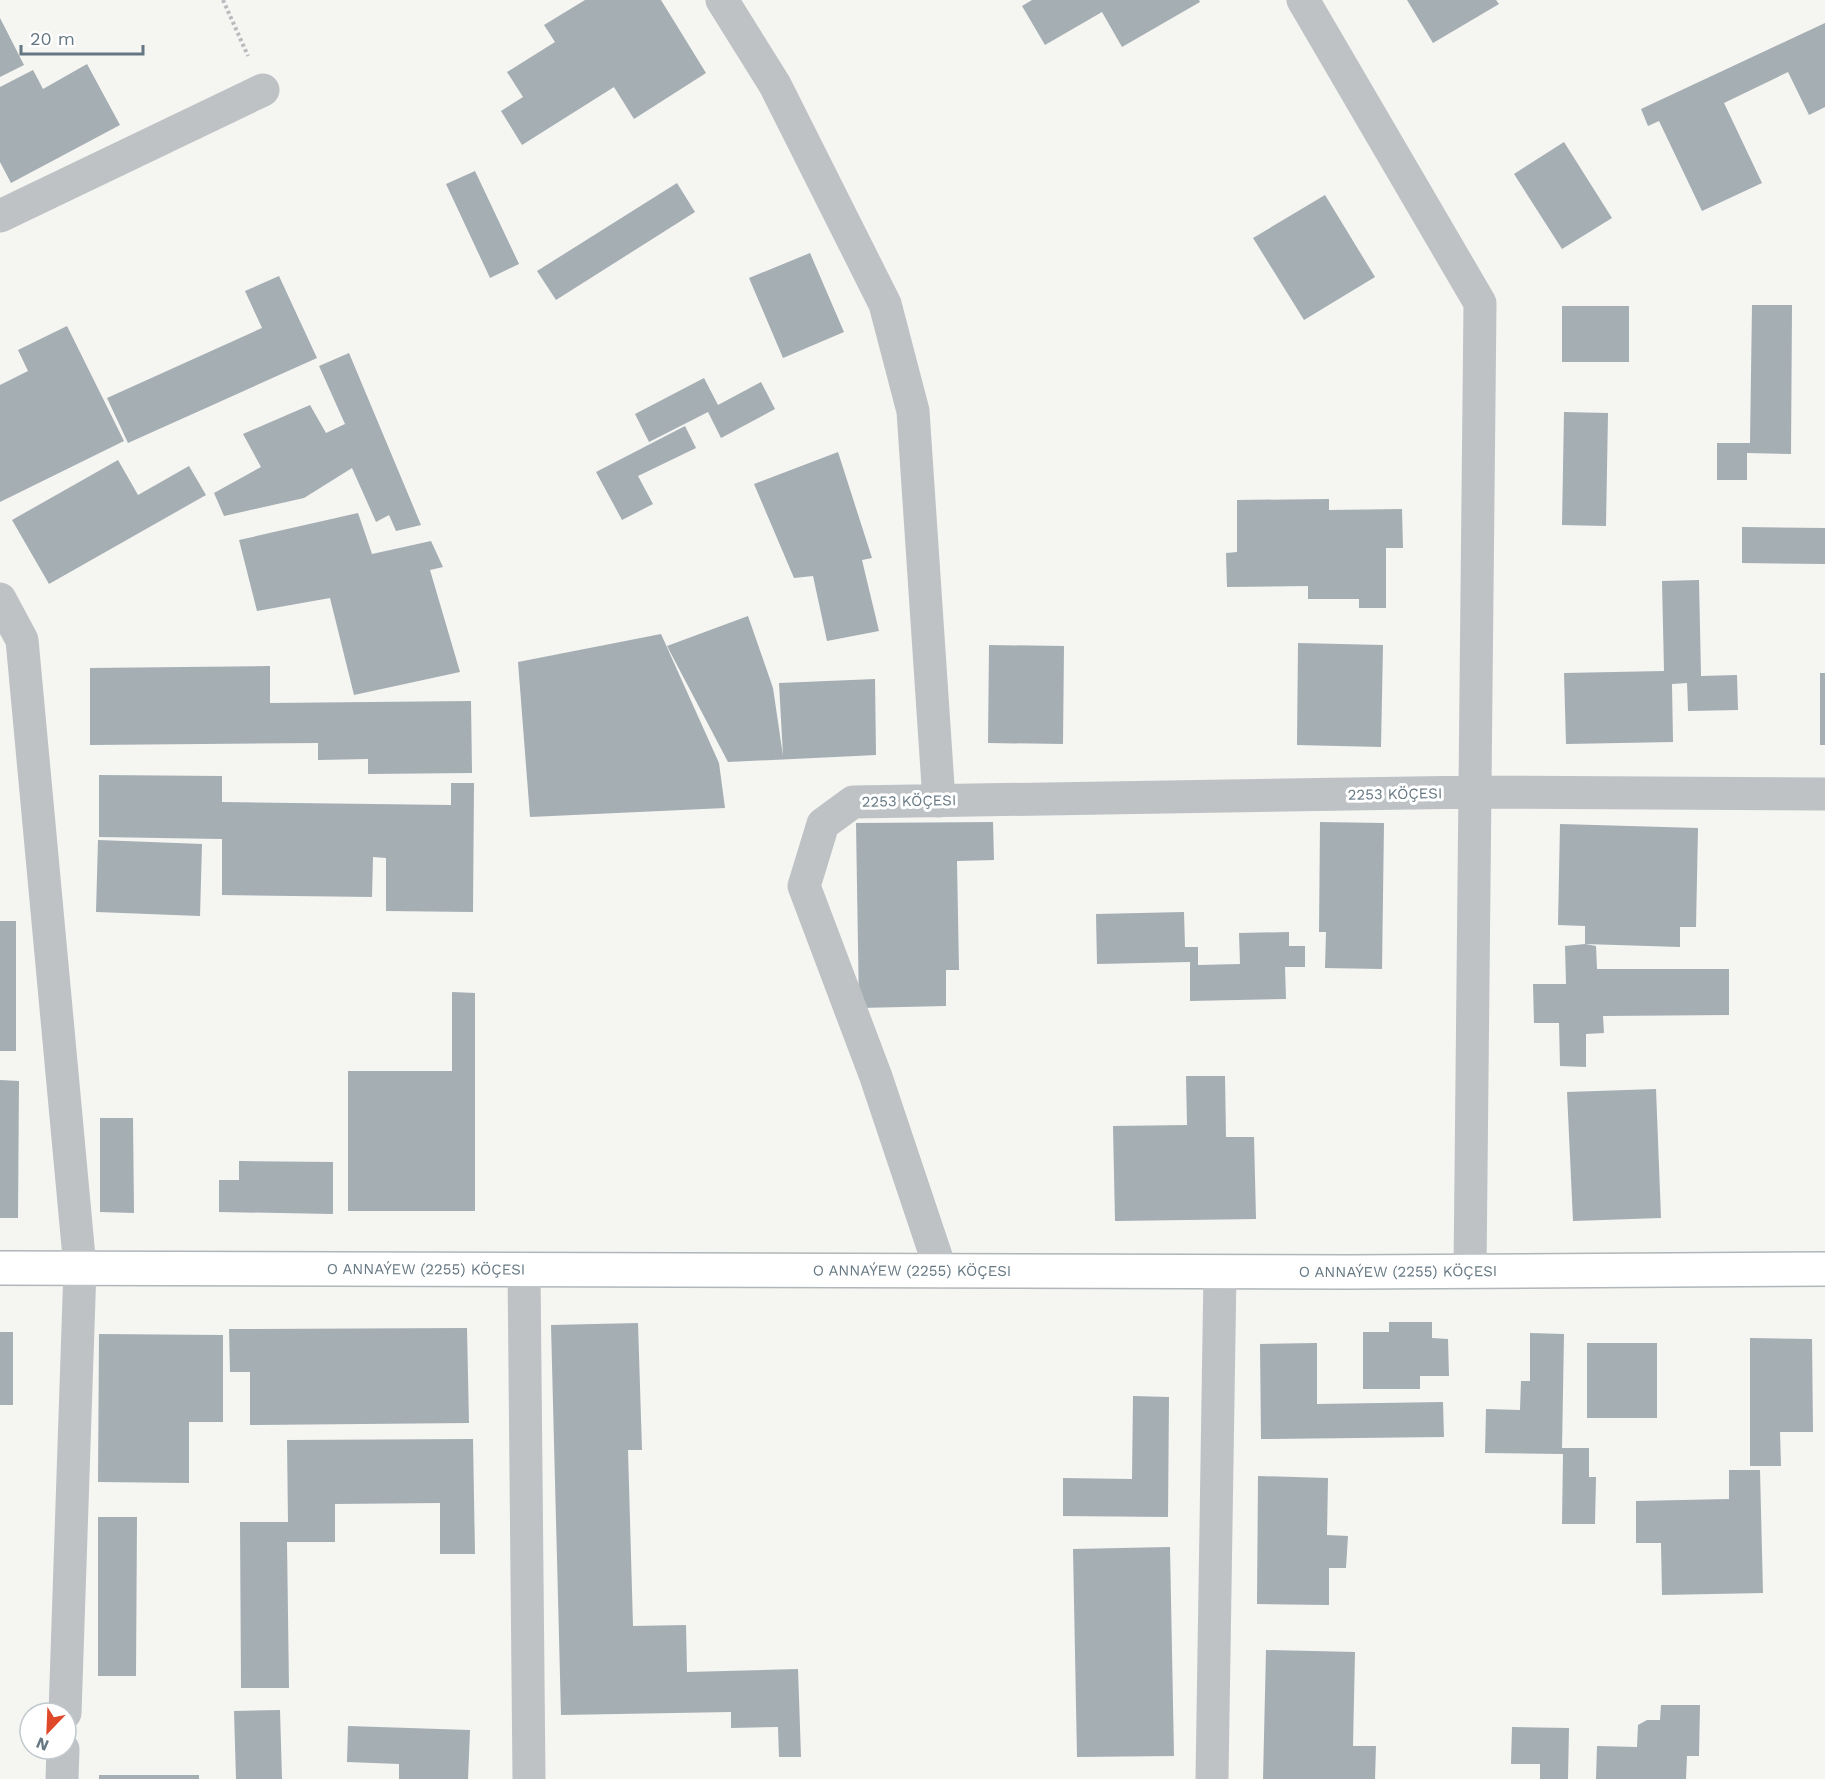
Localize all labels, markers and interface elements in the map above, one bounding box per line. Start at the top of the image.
scale bar [21,18,142,56]
text: 20 m [30,28,75,49]
street label: 2253 KÖÇESI [1348,784,1442,804]
street label: 2253 KÖÇESI [862,791,956,811]
street label: O ANNAÝEW (2255) KÖÇESI [327,1260,525,1279]
street label: O ANNAÝEW (2255) KÖÇESI [813,1261,1011,1280]
street label: O ANNAÝEW (2255) KÖÇESI [1299,1262,1497,1281]
north arrow [18,1701,78,1761]
text: N [33,1733,52,1755]

